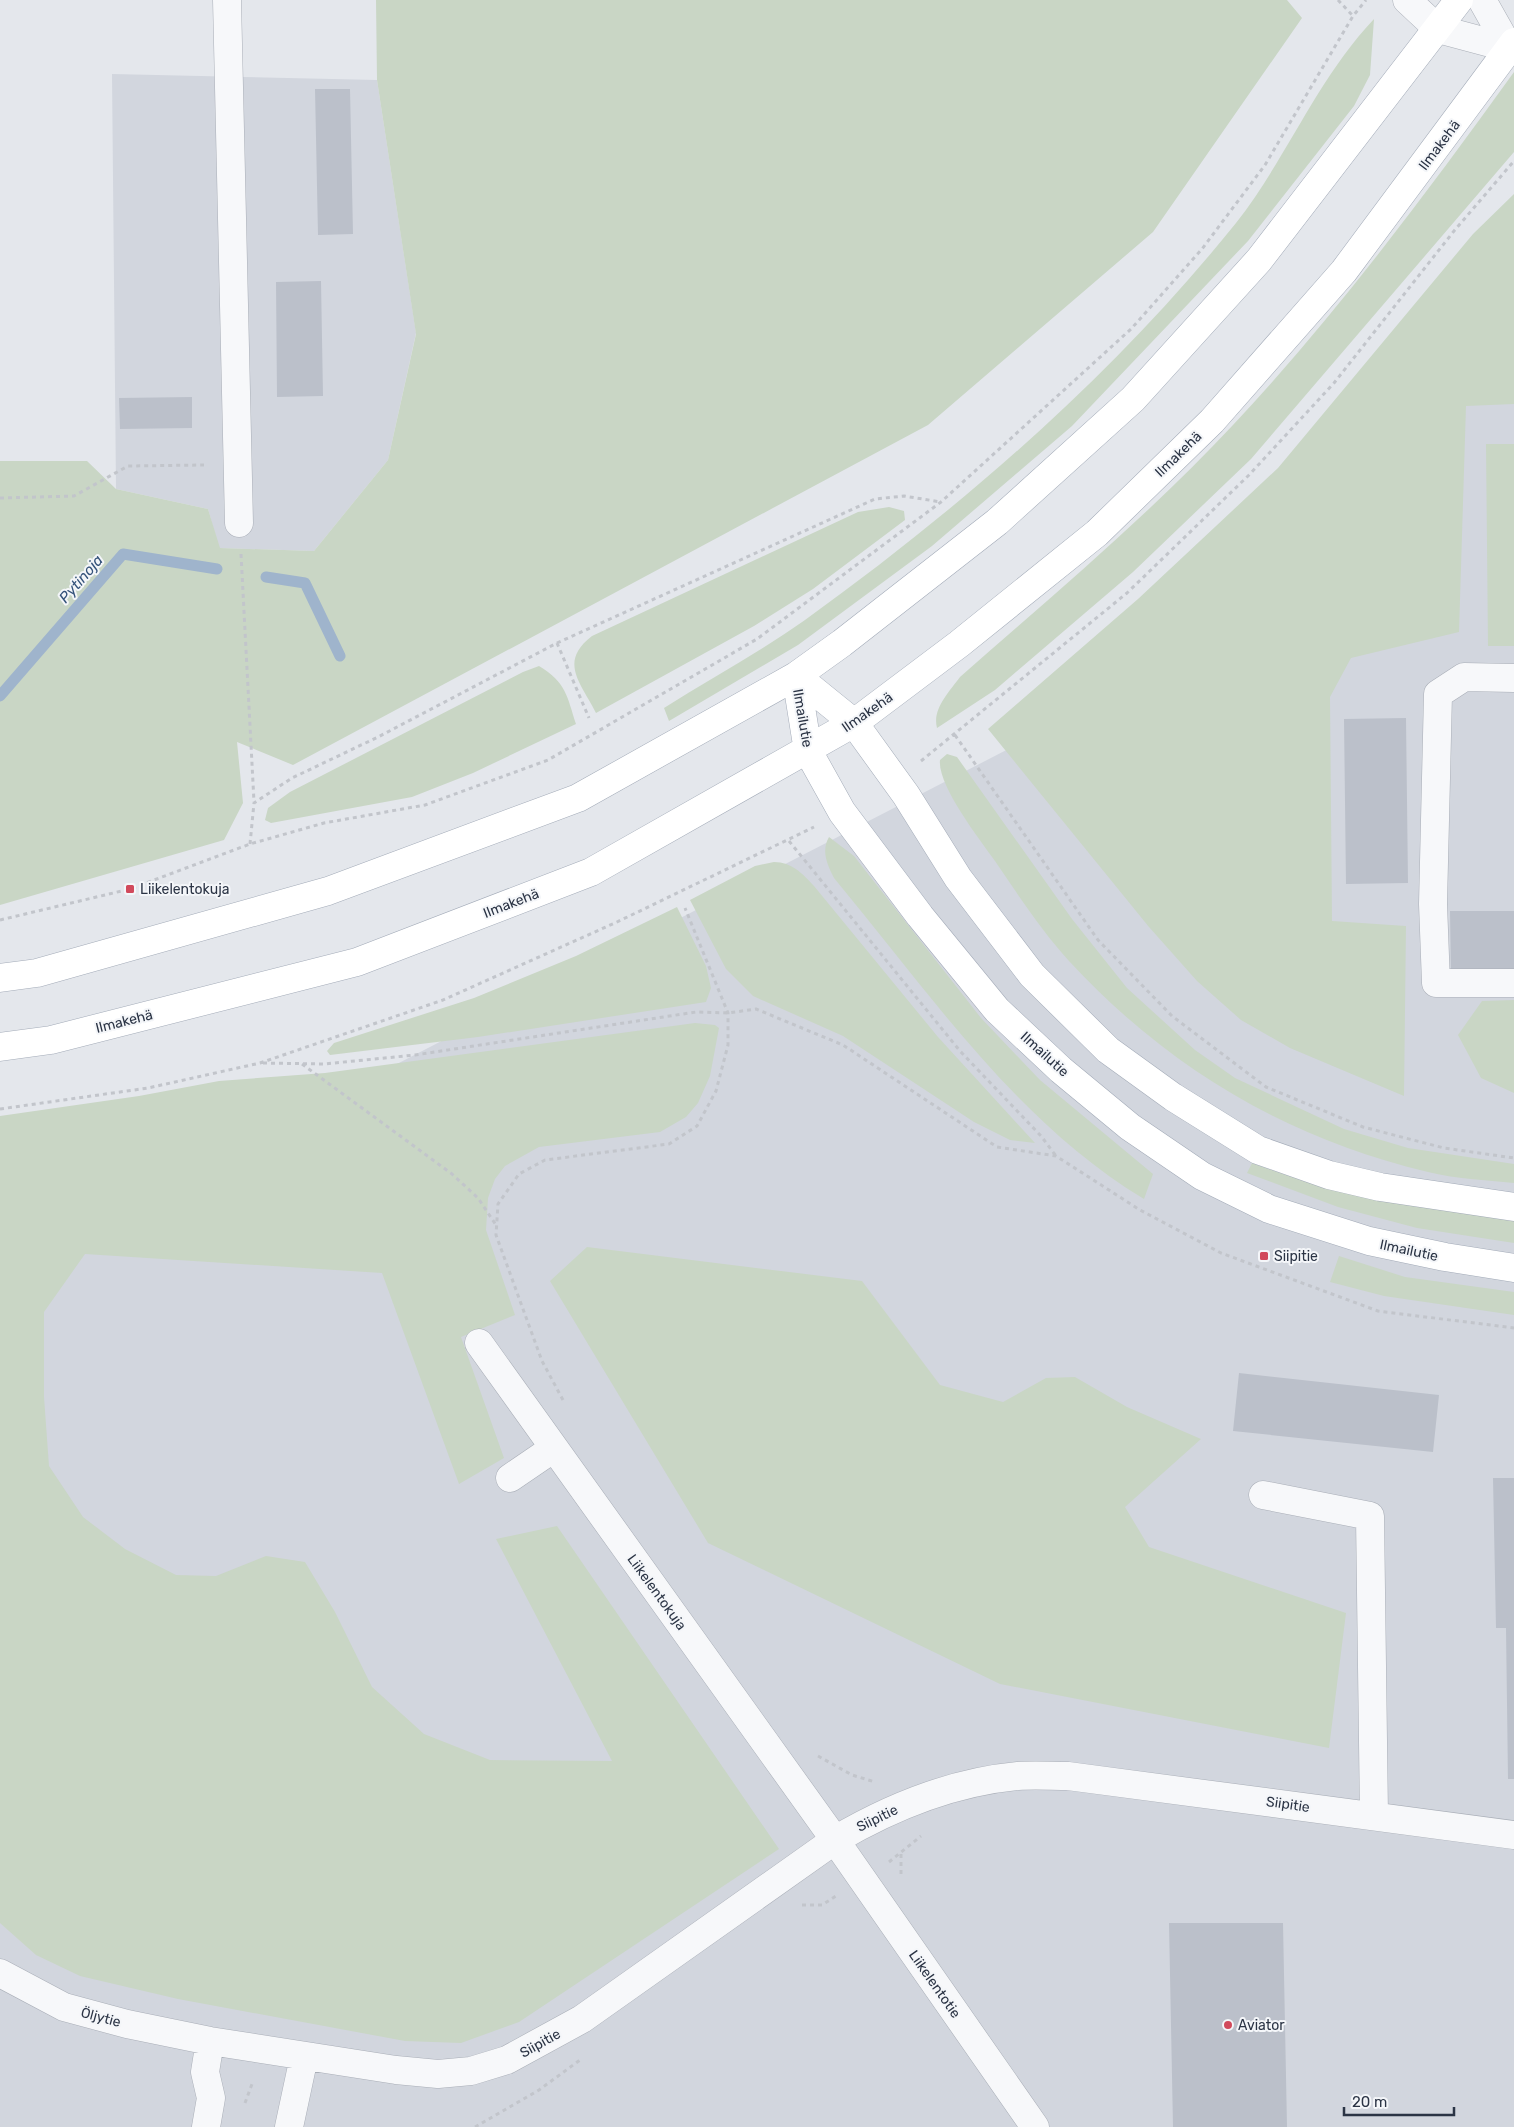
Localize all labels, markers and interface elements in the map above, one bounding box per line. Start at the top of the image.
street label: Ilmakehä [1415,117,1464,174]
street label: Ilmakehä [1151,428,1205,481]
water label: Pytinoja [55,551,107,607]
street label: Ilmailutie [789,687,816,749]
street label: Ilmakehä [839,689,896,736]
place label: Liikelentokuja [140,881,230,898]
marker: Liikelentokuja [124,883,136,895]
street label: Ilmakehä [481,885,541,922]
street label: Ilmakehä [94,1006,154,1037]
street label: Ilmailutie [1017,1028,1073,1081]
street label: Ilmailutie [1378,1236,1440,1265]
place label: Siipitie [1274,1248,1318,1265]
marker: Siipitie [1258,1250,1270,1262]
street label: Liikelentokuja [623,1551,690,1633]
street label: Siipitie [1265,1793,1311,1816]
street label: Siipitie [854,1801,901,1836]
street label: Liikelentotie [905,1947,964,2022]
street label: Öljytie [79,2004,123,2031]
place label: Aviator [1238,2017,1285,2034]
marker: Aviator [1222,2019,1234,2031]
street label: Siipitie [517,2025,564,2062]
scale bar [1344,2084,1454,2116]
text: 20 m [1352,2093,1387,2111]

